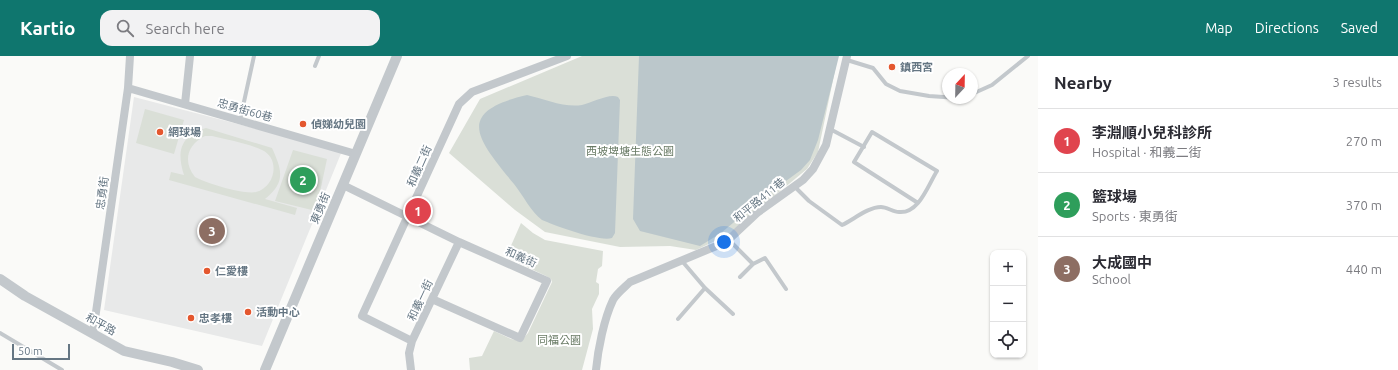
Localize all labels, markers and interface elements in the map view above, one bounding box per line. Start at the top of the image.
search box [100,10,380,46]
text: Kartio [20,17,76,39]
icon: search [114,17,136,39]
text: Search here [146,20,225,37]
text: Map [1205,20,1233,36]
text: Directions [1255,20,1319,36]
text: Saved [1341,20,1378,36]
place label: 鎮西宮 [900,61,933,73]
marker: 鎮西宮 [887,62,897,72]
north arrow [942,68,978,104]
text: Nearby [1054,73,1112,92]
text: 3 results [1332,75,1382,89]
street label: 忠勇街60巷 [216,96,274,124]
place label: 偵娣幼兒園 [311,118,366,130]
marker: 偵娣幼兒園 [298,119,308,129]
text: 李淵順小兒科診所 [1092,124,1212,141]
place label: 網球場 [168,126,201,138]
marker: 網球場 [155,127,165,137]
text: 1 [1063,134,1071,148]
text: 270 m [1346,134,1382,148]
street label: 和義二街 [405,143,433,189]
park label: 西坡埤塘生態公園 [586,145,674,157]
text: Hospital · 和義二街 [1092,145,1201,159]
pin: 2 [290,165,316,195]
street label: 忠勇街 [94,176,110,210]
street label: 和平路411巷 [731,176,787,224]
text: 籃球場 [1092,188,1137,205]
street label: 東勇街 [308,190,332,226]
pin: 1 [405,196,431,226]
text: 2 [1063,198,1071,212]
text: 370 m [1346,198,1382,212]
text: Sports · 東勇街 [1092,209,1178,223]
pin: 3 [199,216,225,246]
your location [714,232,734,252]
street label: 和義街 [503,245,539,269]
map controls [990,250,1026,358]
button: + [990,250,1026,286]
text: 大成國中 [1092,254,1152,271]
text: 3 [1063,262,1071,276]
text: 440 m [1346,262,1382,276]
place label: 仁愛樓 [215,265,248,277]
marker: 仁愛樓 [202,266,212,276]
text: School [1092,272,1131,286]
street label: 和義一街 [405,278,435,322]
button: − [990,286,1026,322]
place label: 活動中心 [256,306,300,318]
marker: 活動中心 [243,307,253,317]
street label: 和平路 [84,311,118,337]
place label: 忠孝樓 [199,312,232,324]
marker: 忠孝樓 [186,313,196,323]
button: locate [990,322,1026,358]
park label: 同福公園 [537,334,581,346]
scale bar [12,342,70,361]
text: 50 m [18,345,42,357]

